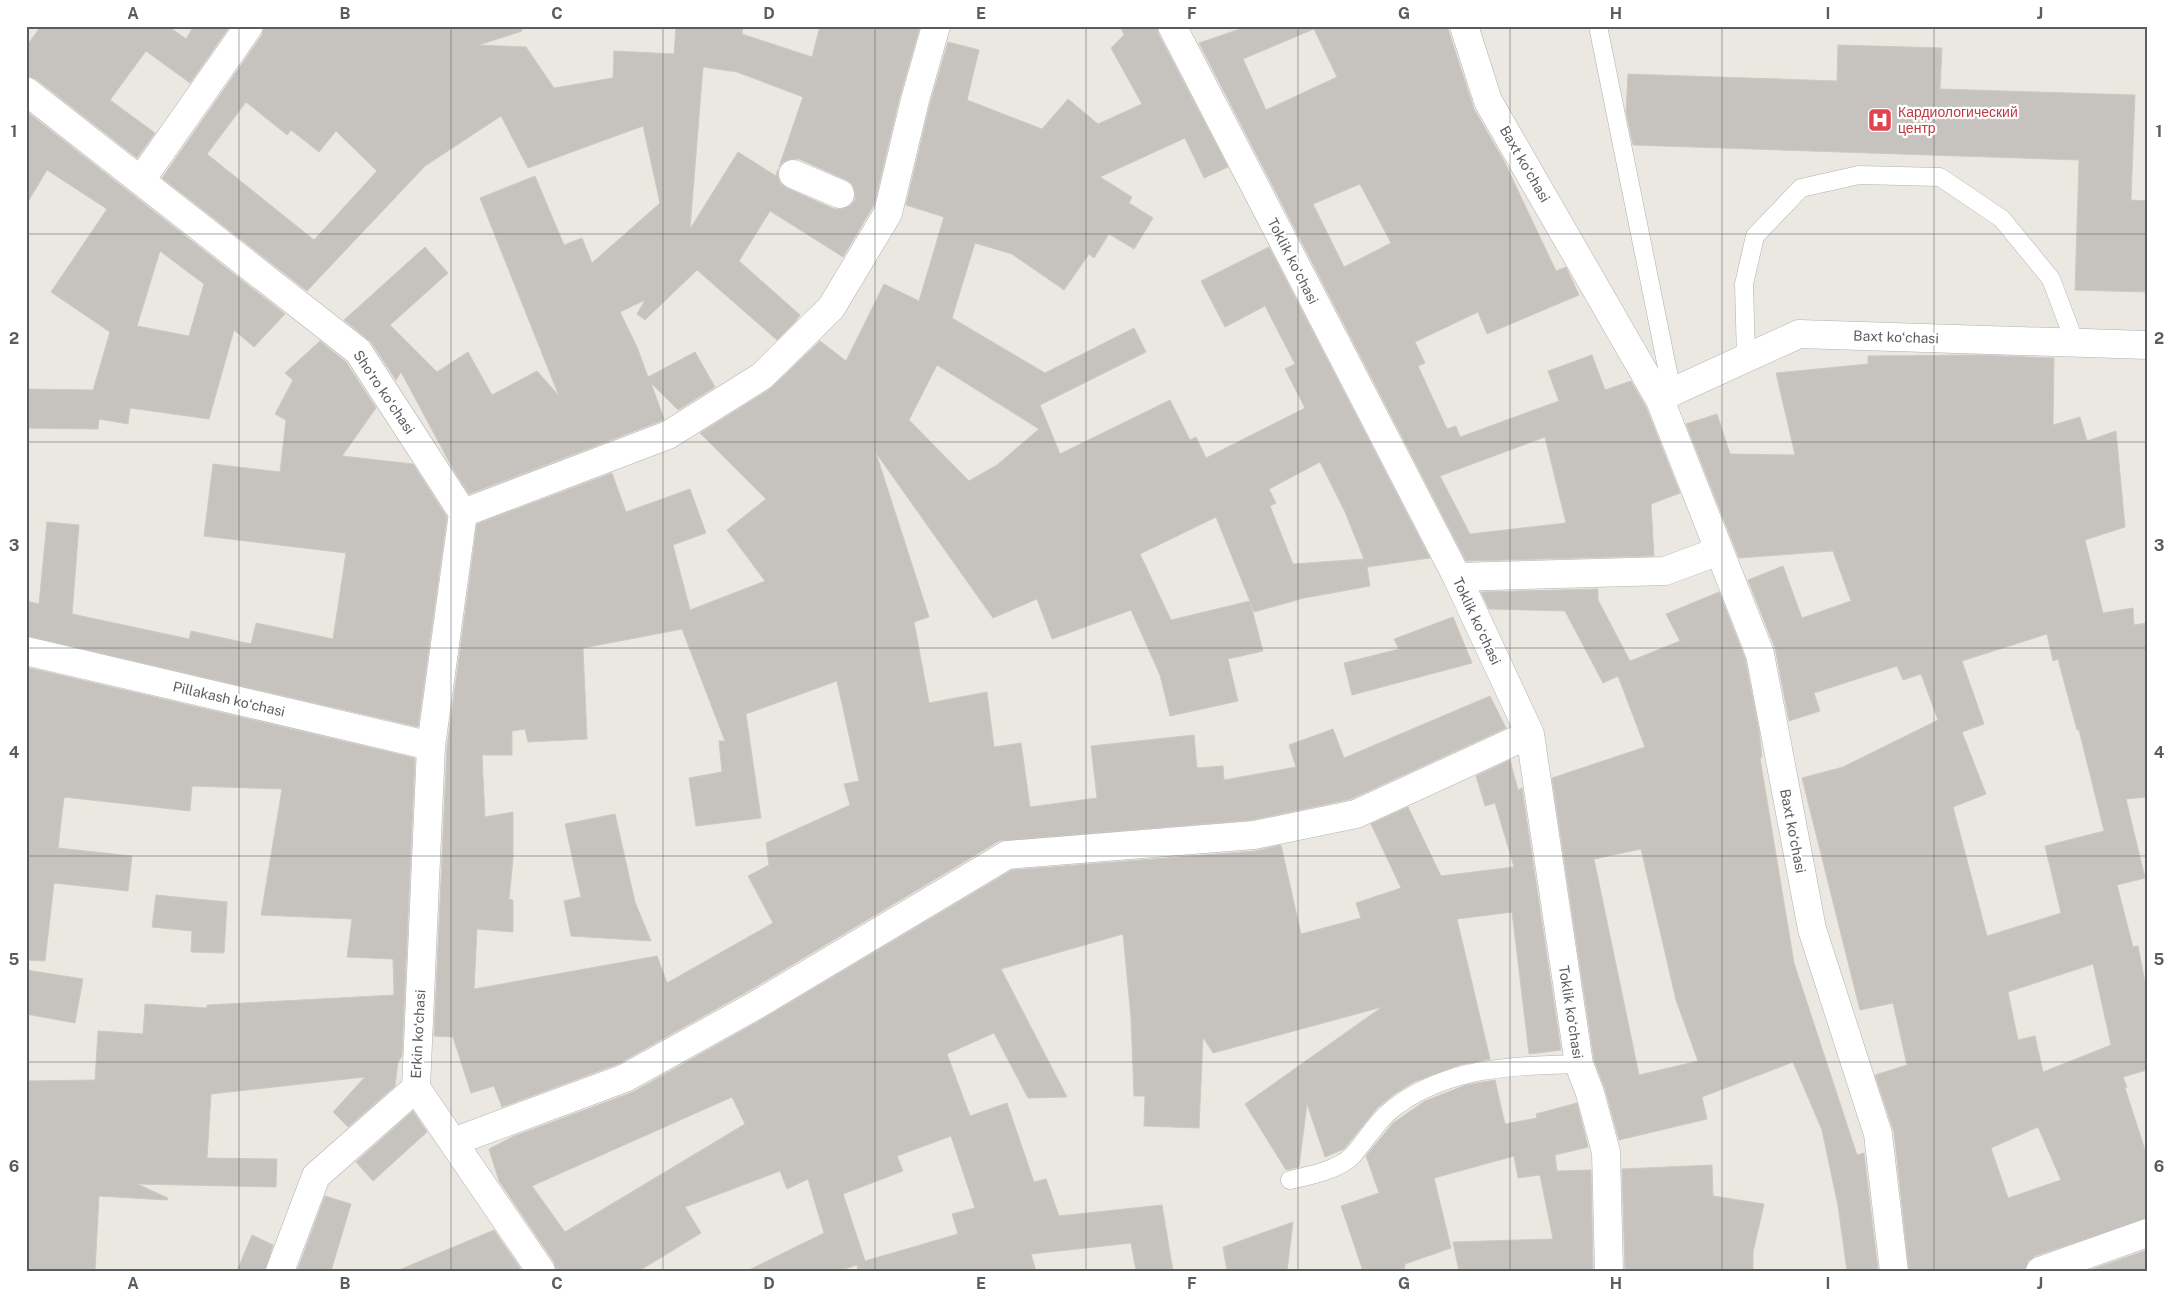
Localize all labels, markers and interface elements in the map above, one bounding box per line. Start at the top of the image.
text: A [127,4,139,23]
text: B [340,4,351,23]
text: C [551,4,563,23]
text: D [763,4,775,23]
text: E [976,4,986,23]
text: F [1187,4,1197,23]
text: G [1398,4,1410,23]
text: H [1610,4,1622,23]
text: I [1826,4,1830,23]
text: J [2037,4,2043,23]
place label: Кардиологический центр [1898,104,2018,136]
hospital icon: Кардиологический центр [1867,107,1893,133]
text: 1 [11,122,17,141]
text: 1 [2156,122,2162,141]
street label: Baxt koʻchasi [1497,123,1553,205]
street label: Toklik koʻchasi [1264,215,1322,307]
street label: Baxt koʻchasi [1853,328,1939,346]
text: 2 [9,329,19,348]
text: 2 [2154,329,2164,348]
street label: Shoʻro koʻchasi [350,347,418,437]
text: 3 [9,536,19,555]
text: 3 [2154,536,2164,555]
street label: Toklik koʻchasi [1450,575,1504,667]
street label: Pillakash koʻchasi [171,678,287,720]
text: 4 [9,743,20,762]
text: 4 [2154,743,2165,762]
street label: Baxt koʻchasi [1777,787,1809,875]
text: 5 [9,950,20,969]
text: 5 [2154,950,2165,969]
street label: Toklik koʻchasi [1556,964,1586,1060]
street label: Erkin koʻchasi [408,989,428,1079]
text: 6 [9,1157,19,1176]
text: 6 [2154,1157,2164,1176]
text: A [127,1274,139,1293]
text: B [340,1274,351,1293]
text: C [551,1274,563,1293]
text: D [763,1274,775,1293]
text: E [976,1274,986,1293]
text: F [1187,1274,1197,1293]
text: G [1398,1274,1410,1293]
text: H [1610,1274,1622,1293]
text: I [1826,1274,1830,1293]
text: J [2037,1274,2043,1293]

